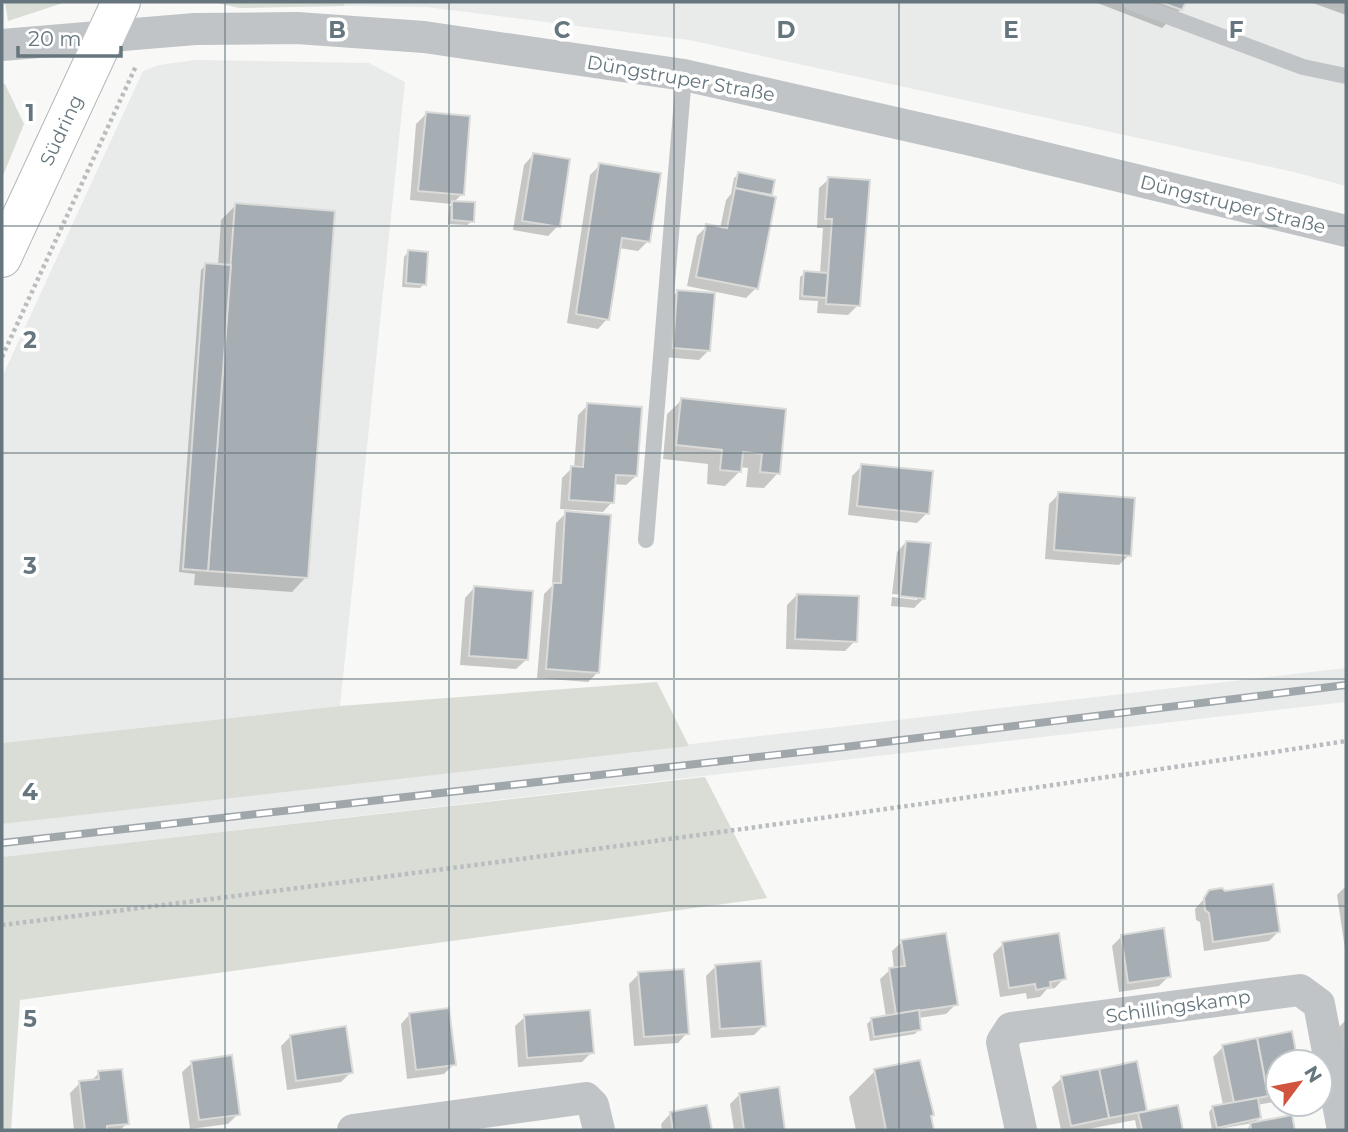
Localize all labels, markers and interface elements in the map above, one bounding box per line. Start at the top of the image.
scale bar [18,14,121,58]
text: B [328,16,346,44]
text: C [554,16,571,44]
text: D [777,16,796,44]
text: E [1003,16,1019,44]
text: F [1229,16,1244,44]
text: 20 m [28,26,82,51]
street label: Düngstruper Straße [585,51,777,106]
street label: Südring [35,91,88,169]
text: 1 [25,99,35,127]
street label: Düngstruper Straße [1138,170,1328,239]
text: 2 [23,326,37,354]
text: 3 [22,552,37,580]
text: 4 [22,778,38,806]
street label: Schillingskamp [1104,985,1252,1028]
text: 5 [23,1005,37,1033]
north arrow [1264,1048,1334,1118]
text: N [1299,1062,1327,1087]

